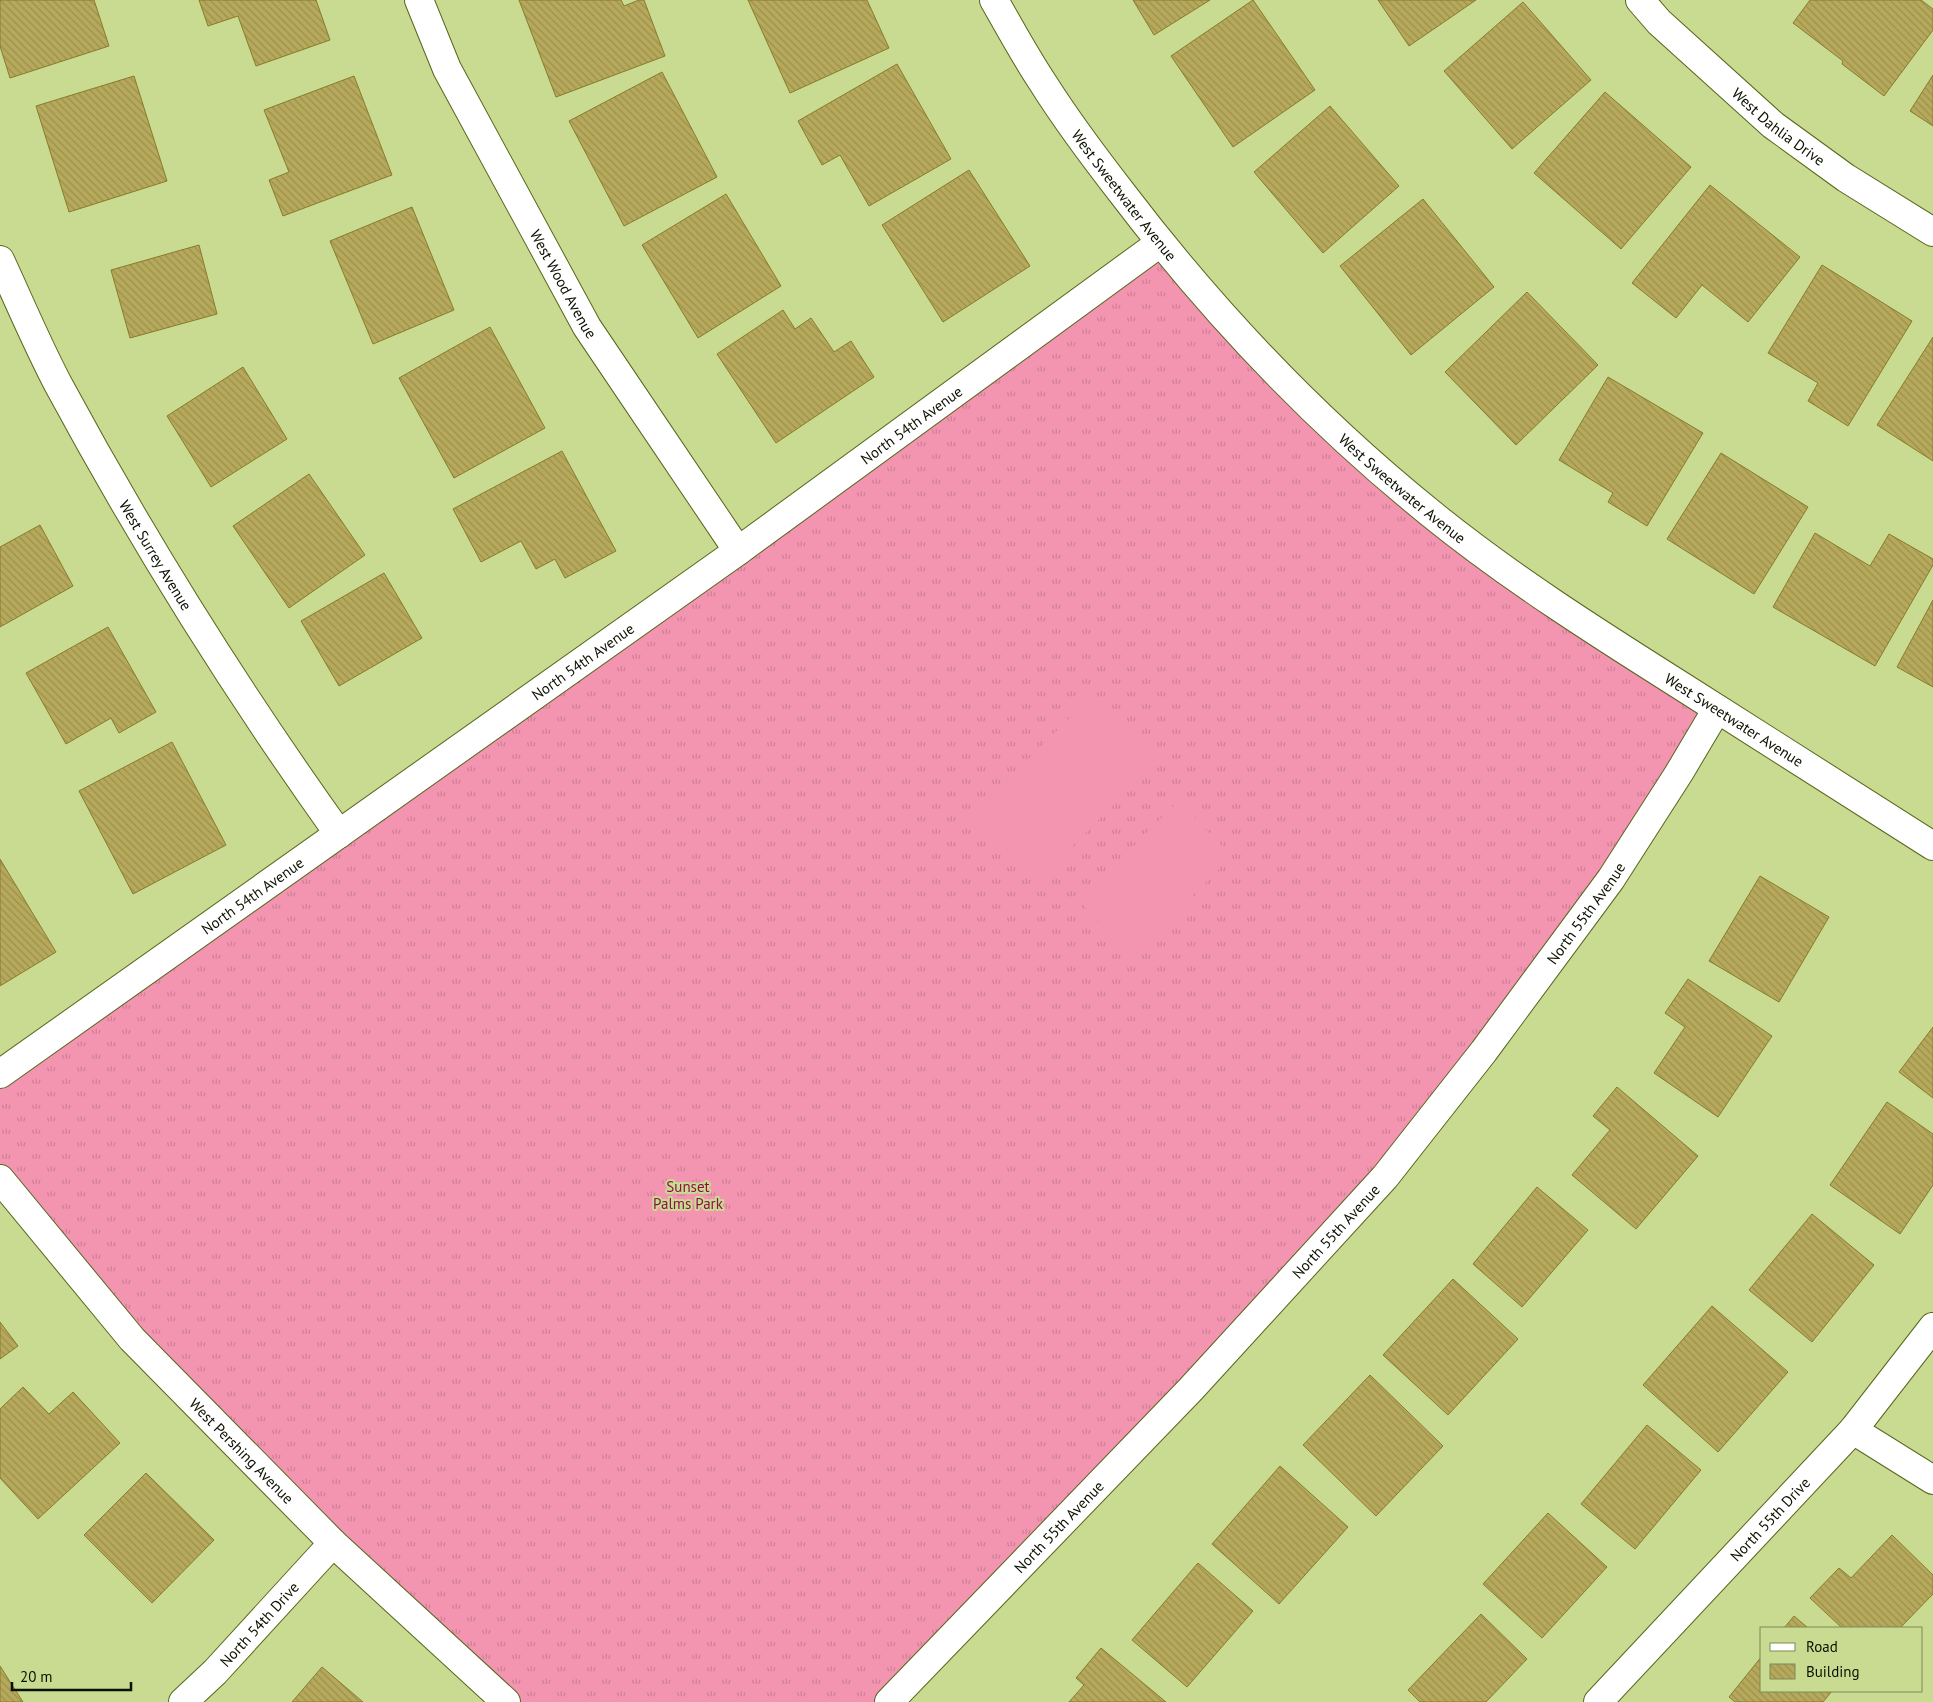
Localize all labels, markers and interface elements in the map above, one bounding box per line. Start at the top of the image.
street label: West Dahlia Drive [1728,83,1829,169]
street label: West Sweetwater Avenue [1068,126,1181,264]
street label: West Wood Avenue [526,226,601,342]
street label: North 54th Avenue [857,381,966,468]
street label: West Sweetwater Avenue [1335,429,1470,547]
street label: West Surrey Avenue [115,496,196,614]
street label: North 54th Avenue [528,618,637,704]
street label: West Sweetwater Avenue [1661,669,1807,770]
street label: North 54th Avenue [197,853,307,938]
street label: North 55th Avenue [1542,859,1629,967]
park label: Sunset Palms Park [653,1177,724,1213]
street label: North 55th Avenue [1288,1180,1383,1282]
street label: West Pershing Avenue [186,1394,298,1507]
street label: North 55th Drive [1726,1473,1814,1565]
street label: North 55th Avenue [1010,1476,1107,1577]
street label: North 54th Drive [215,1578,303,1670]
legend [1760,1627,1923,1692]
text: Road [1806,1637,1838,1656]
scale bar [12,1660,131,1692]
text: Building [1806,1662,1860,1681]
text: 20 m [20,1667,53,1686]

